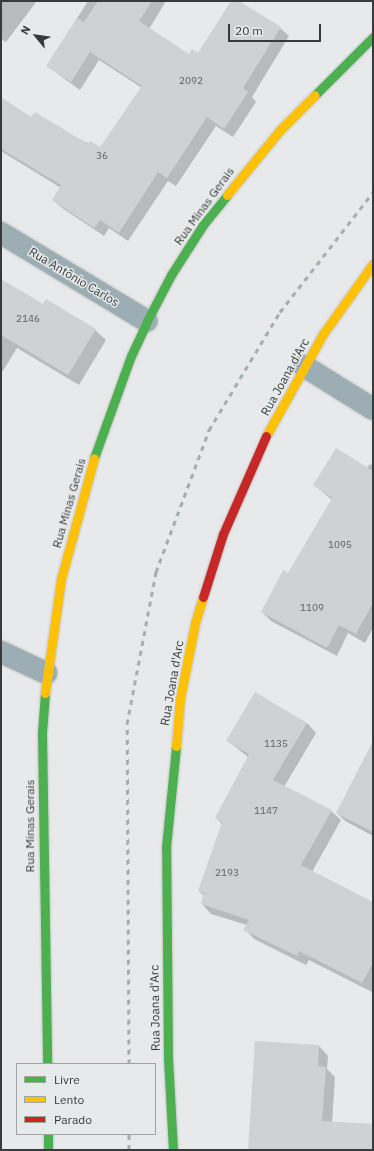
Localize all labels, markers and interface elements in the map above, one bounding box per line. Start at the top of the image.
north arrow [16,16,56,56]
scale bar [230,16,323,42]
text: N [17,23,34,37]
text: 20 m [235,23,263,38]
house number: 2092 [179,75,203,87]
house number: 36 [96,150,108,162]
street label: Rua Minas Gerais [171,164,237,248]
street label: Rua Antônio Carlos [26,244,122,310]
house number: 2146 [16,313,40,325]
street label: Rua Joana d'Arc [258,336,312,418]
street label: Rua Minas Gerais [49,456,89,550]
house number: 1095 [328,539,352,551]
house number: 1109 [300,602,324,614]
street label: Rua Joana d'Arc [157,639,187,727]
house number: 1135 [264,738,288,750]
street label: Rua Minas Gerais [23,780,37,872]
house number: 1147 [254,805,278,817]
house number: 2193 [215,867,239,879]
street label: Rua Joana d'Arc [147,965,163,1051]
legend [16,1063,156,1135]
text: Livre [54,1072,80,1087]
text: Lento [54,1092,84,1107]
text: Parado [54,1112,92,1127]

